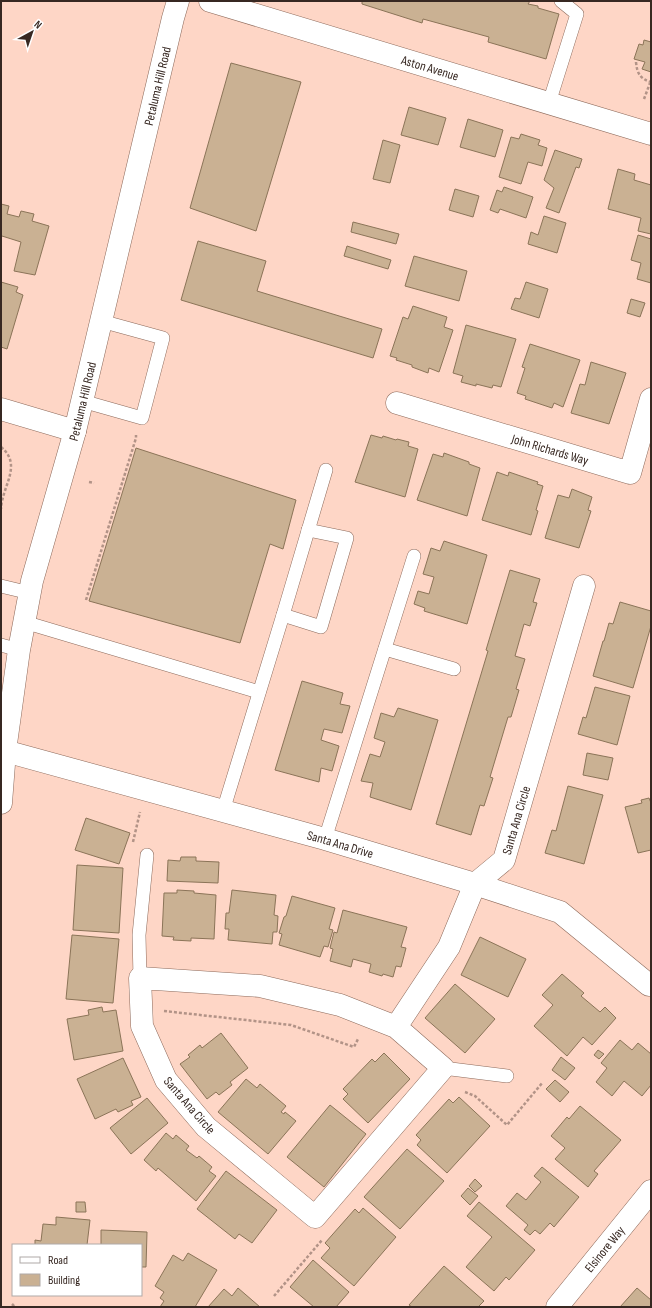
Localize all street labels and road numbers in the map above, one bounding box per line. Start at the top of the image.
street label: Petaluma Hill Road [141,45,175,127]
street label: Aston Avenue [398,52,460,85]
street label: Petaluma Hill Road [66,360,100,443]
street label: John Richards Way [509,431,590,469]
street label: Santa Ana Circle [499,784,534,857]
street label: Santa Ana Drive [305,827,375,862]
street label: Santa Ana Circle [160,1074,218,1138]
street label: Elsinore Way [582,1223,628,1276]

